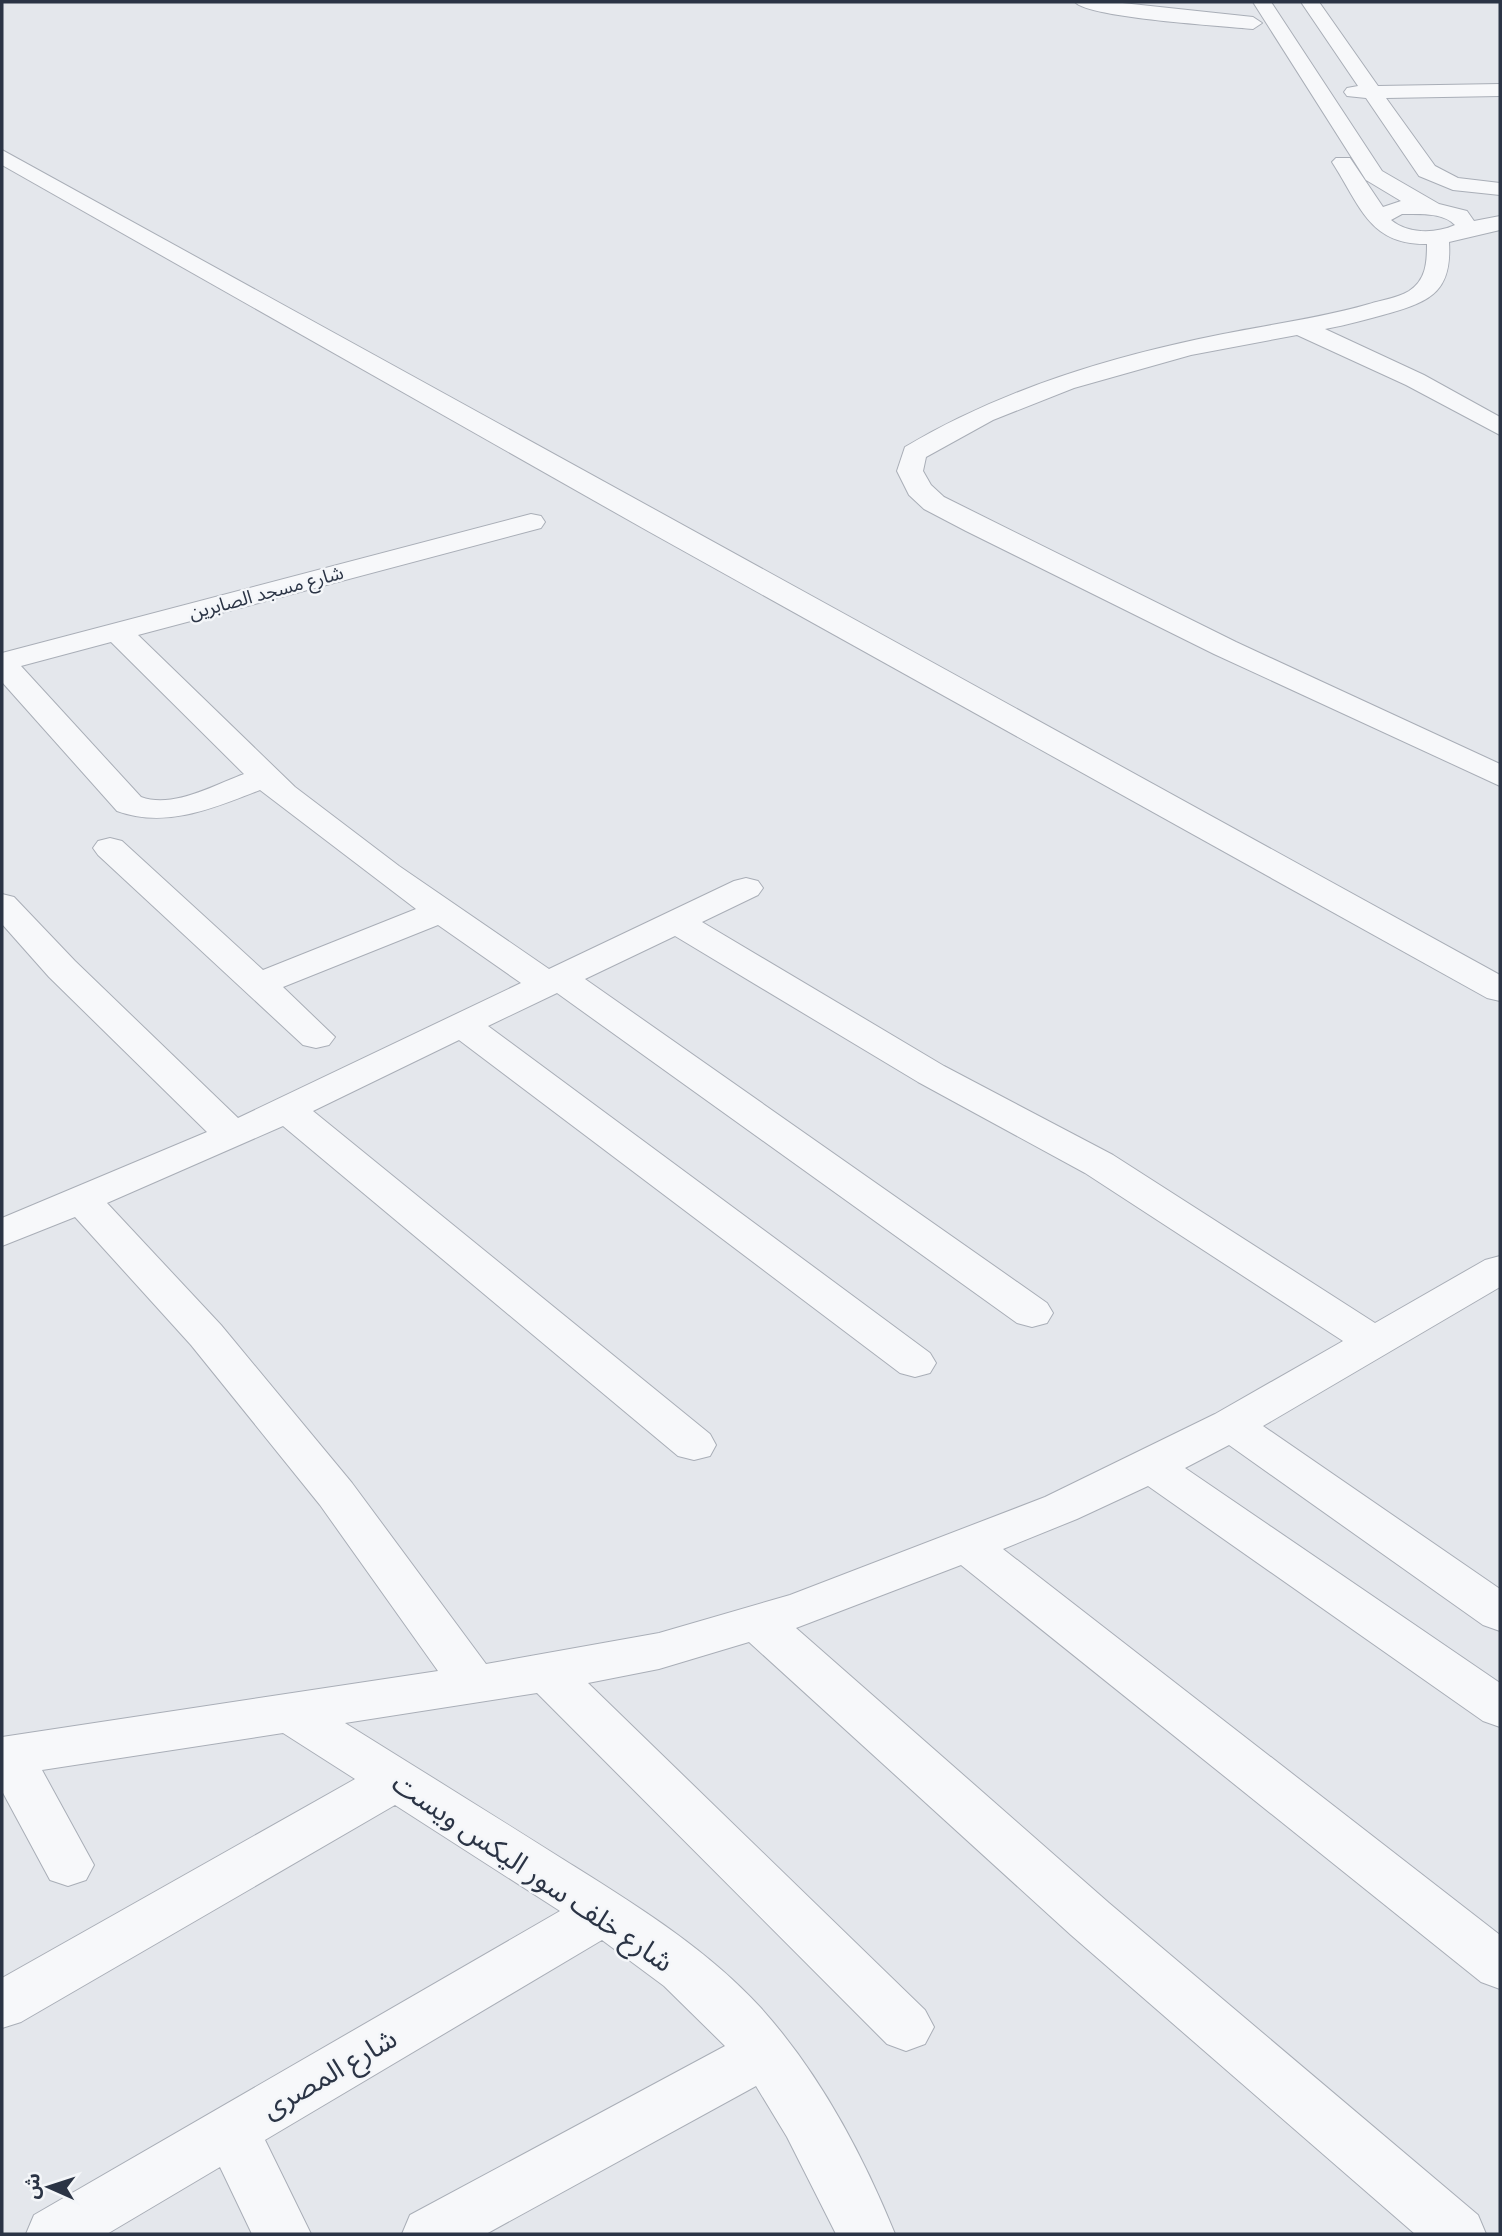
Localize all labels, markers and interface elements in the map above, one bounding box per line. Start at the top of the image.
street label: شارع مسجد الصابرين [186,561,346,626]
street label: شارع خلف سور اليكس ويست [384,1766,679,1982]
street label: شارع المصرى [256,2022,405,2129]
north arrow [14,2152,84,2222]
text: ش [20,2173,45,2200]

